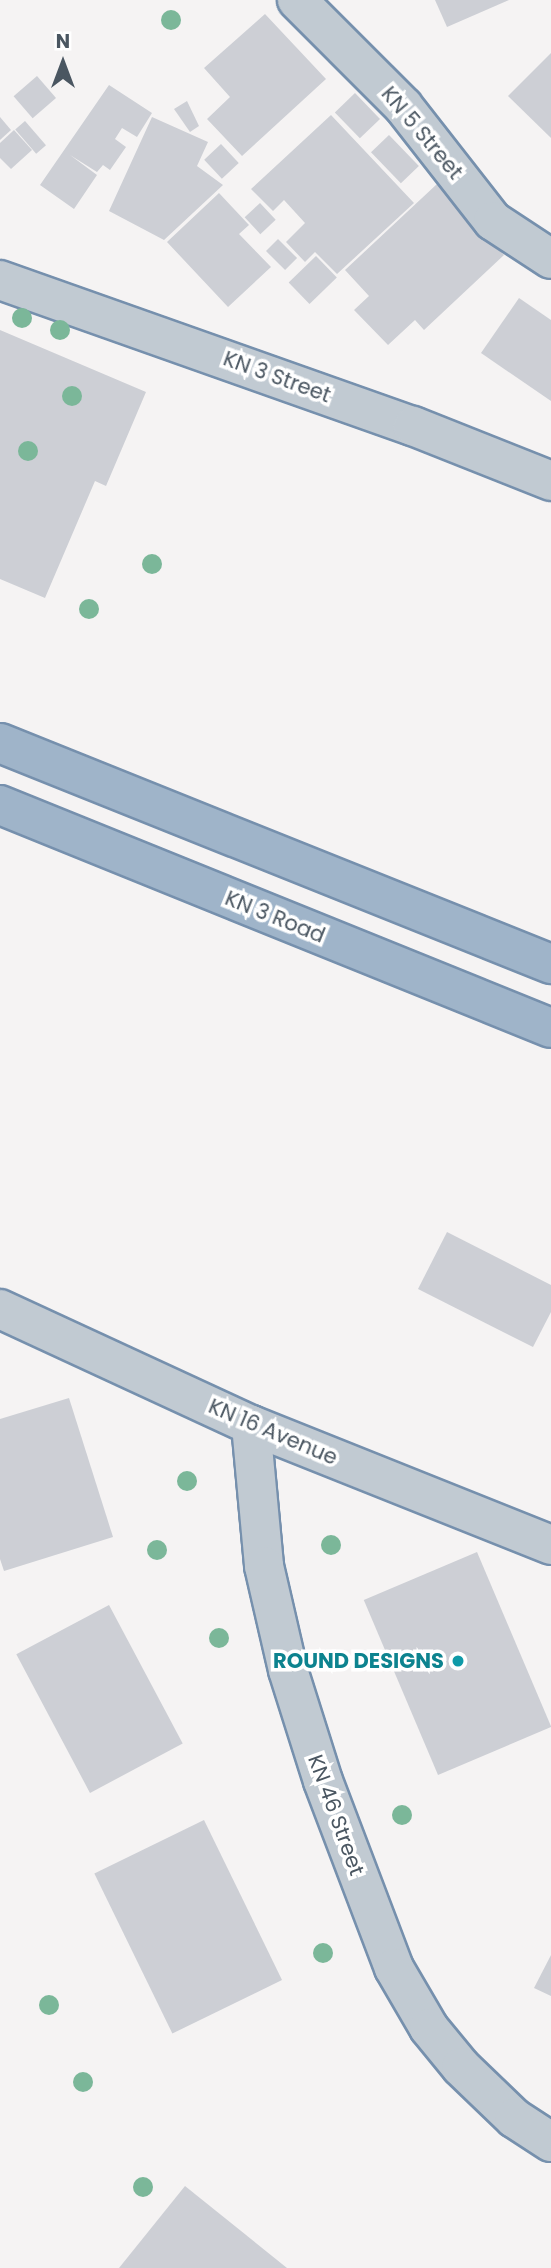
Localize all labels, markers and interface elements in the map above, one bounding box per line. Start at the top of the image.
north arrow [28,28,98,98]
text: N [56,28,70,55]
street label: KN 5 Street [376,82,468,184]
street label: KN 3 Street [220,346,334,408]
street label: KN 3 Road [221,886,329,948]
street label: KN 16 Avenue [205,1394,341,1470]
place label: ROUND DESIGNS [273,1648,444,1674]
marker: ROUND DESIGNS [450,1653,466,1669]
street label: KN 46 Street [303,1751,369,1879]

